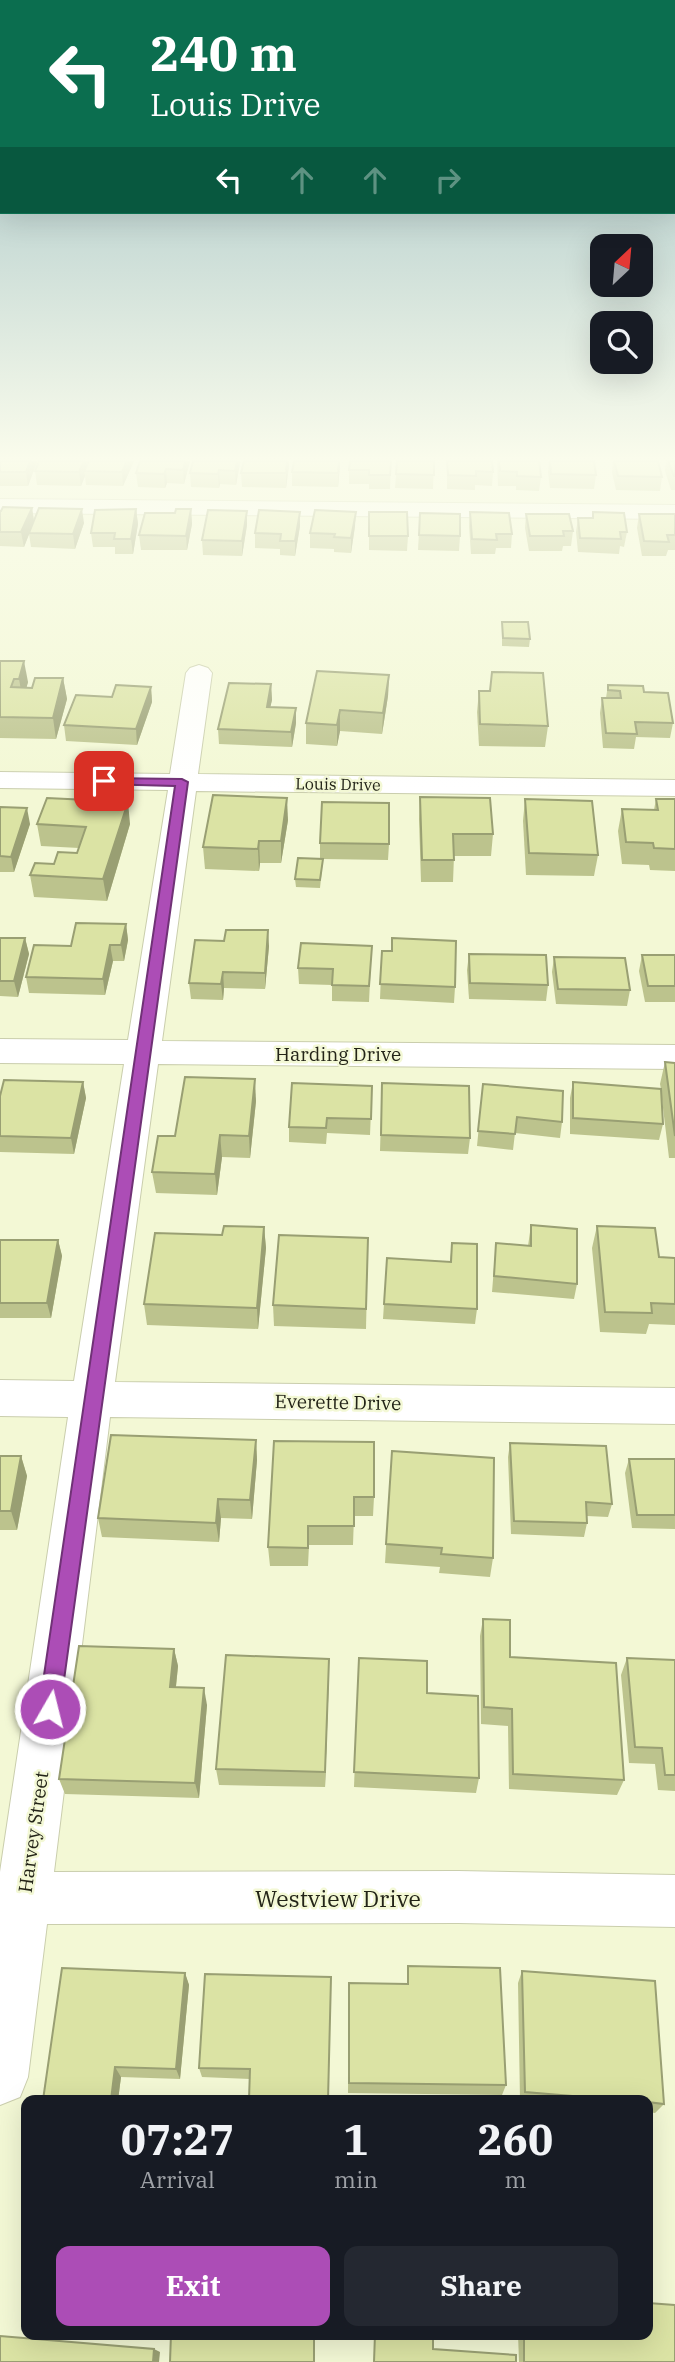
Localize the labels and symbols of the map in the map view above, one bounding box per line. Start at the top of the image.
north arrow [590,234,653,298]
pin [74,751,134,811]
street label: Louis Drive [295,773,381,795]
street label: Harding Drive [275,1042,401,1066]
street label: Everette Drive [274,1389,402,1415]
position arrow [13,1672,87,1746]
street label: Harvey Street [13,1769,53,1894]
street label: Westview Drive [255,1883,421,1913]

